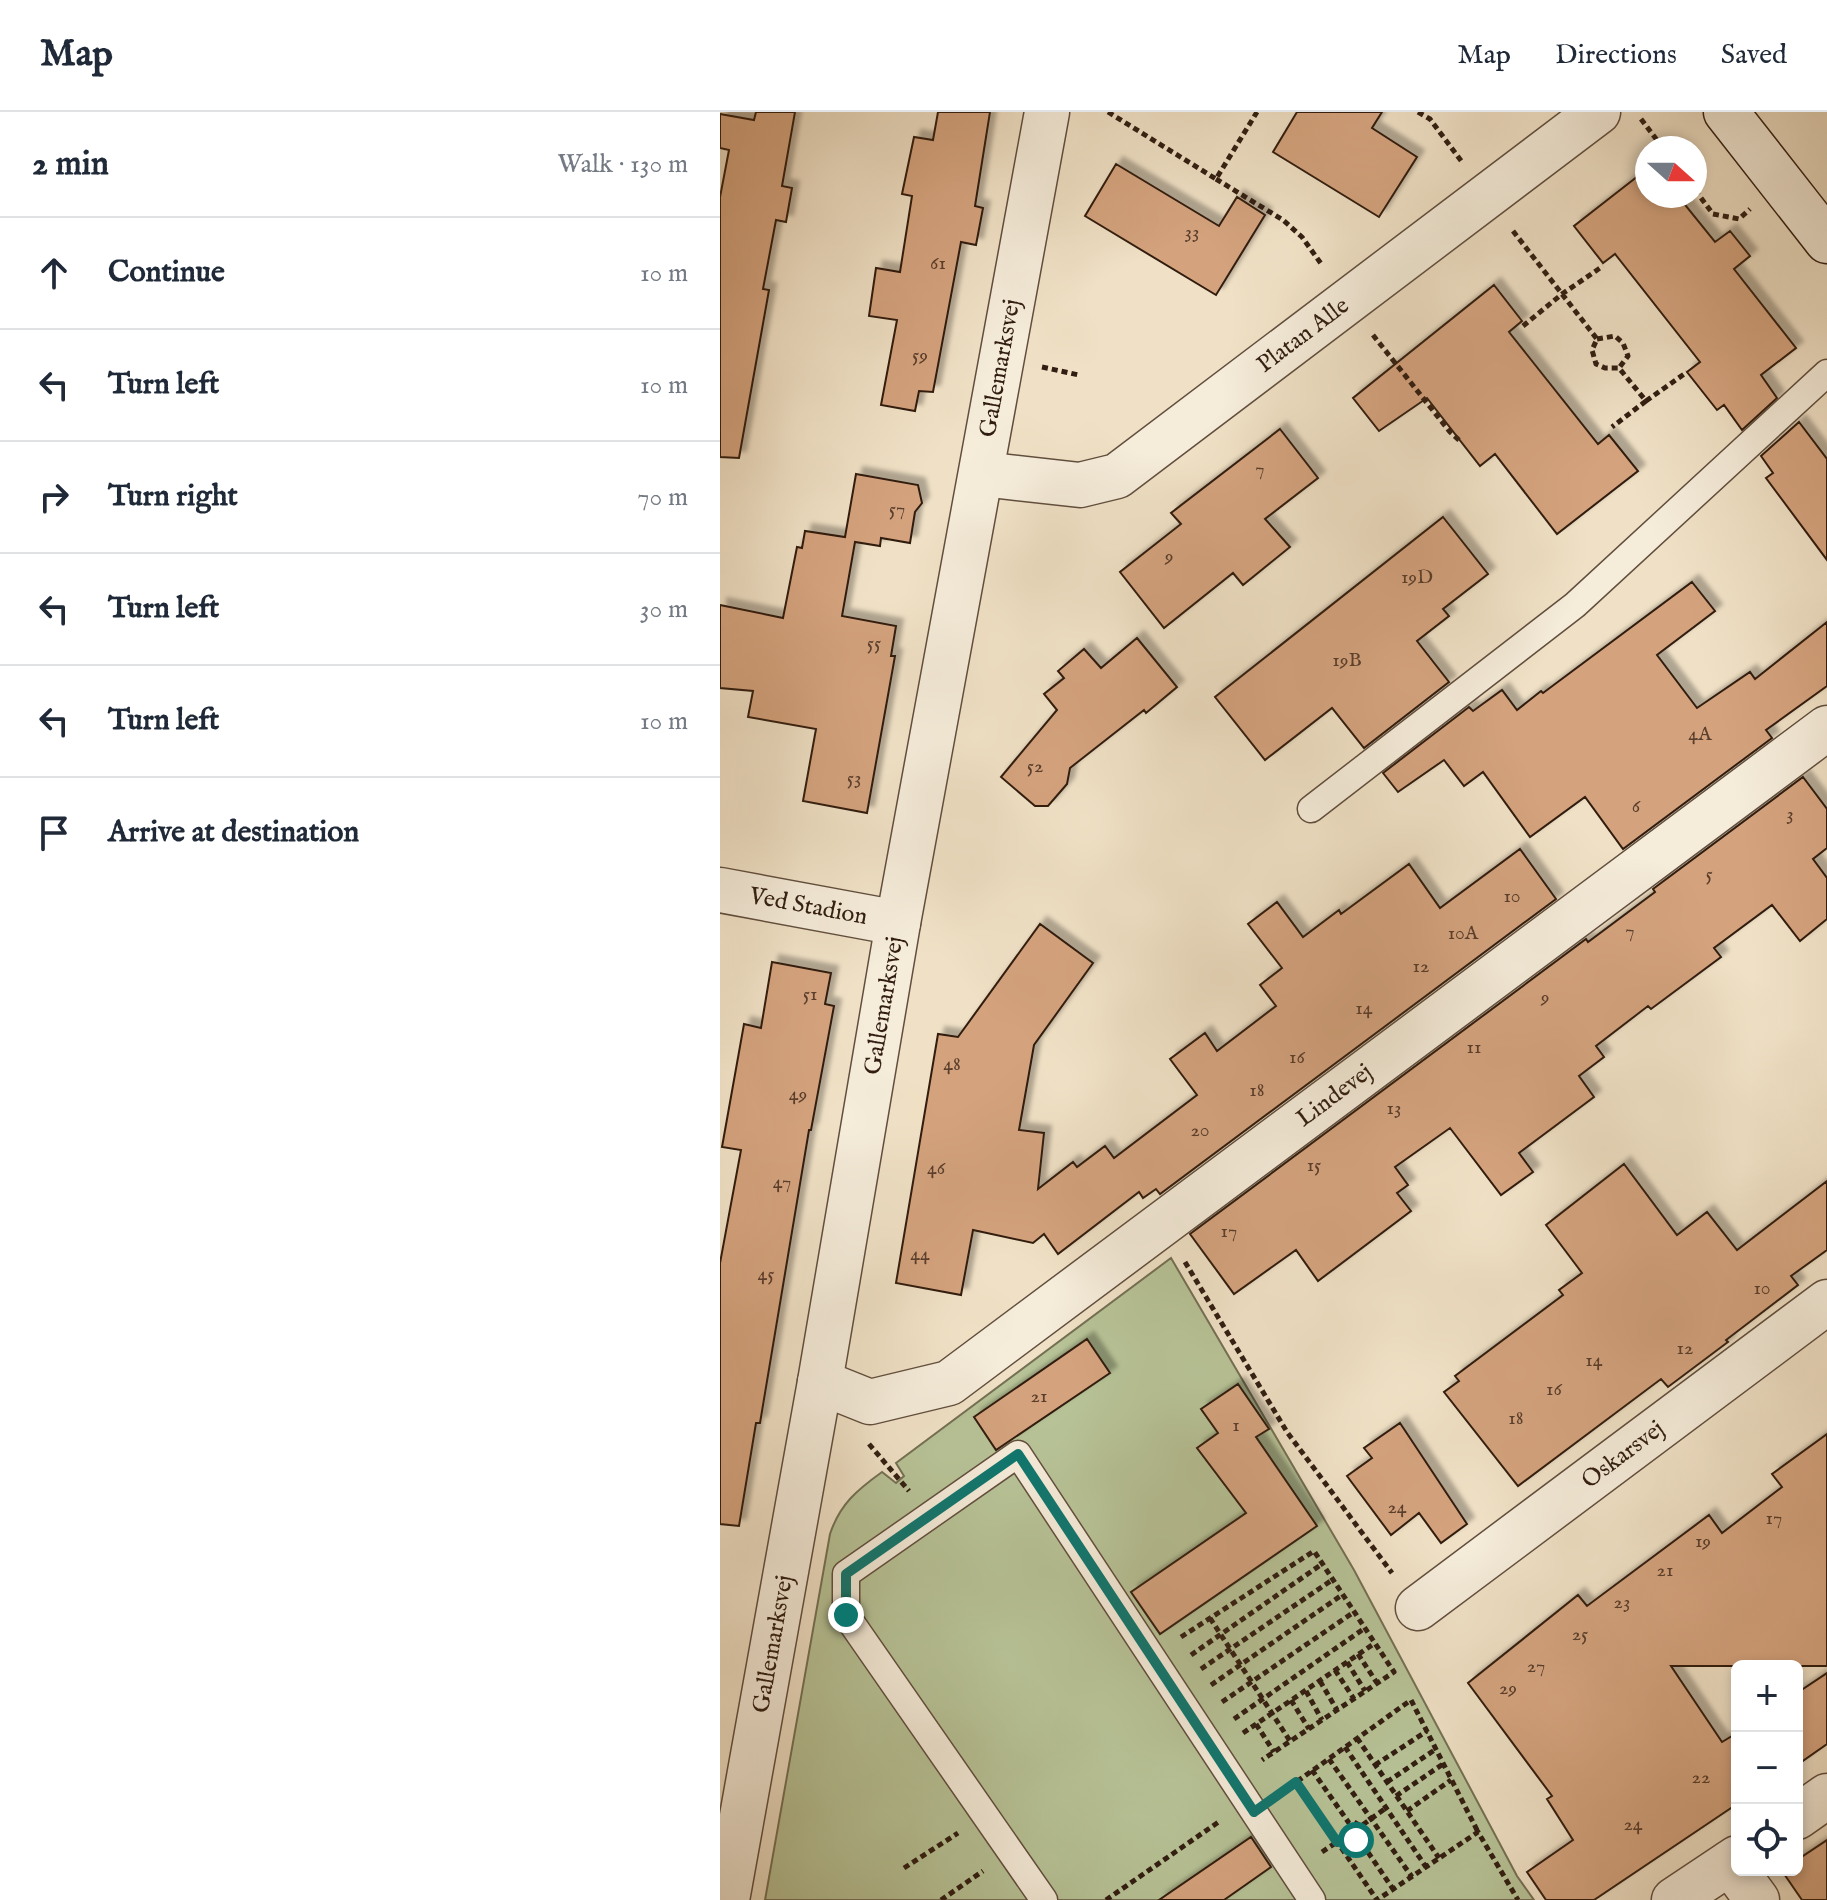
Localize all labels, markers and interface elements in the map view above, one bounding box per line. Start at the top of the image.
text: Map [40,31,113,79]
text: Map [1457,38,1511,73]
text: Directions [1555,38,1677,73]
text: Saved [1721,38,1787,73]
north arrow [1635,136,1707,208]
text: 2 min [32,143,109,186]
text: Walk · 130 m [558,148,688,181]
house number: 33 [1185,220,1199,245]
icon: ahead [32,251,76,295]
house number: 61 [930,251,946,276]
text: Continue [108,254,225,292]
text: 10 m [640,257,688,290]
street label: Platan Alle [1251,290,1355,380]
street label: Gallemarksvej [972,297,1028,440]
house number: 59 [912,343,928,368]
icon: left [32,363,76,407]
text: Turn left [108,366,219,404]
text: 10 m [640,369,688,402]
house number: 7 [1255,457,1265,482]
icon: right [32,475,76,519]
text: Turn right [108,478,238,516]
text: 70 m [637,481,688,514]
house number: 57 [889,497,905,522]
house number: 9 [1164,544,1173,569]
house number: 19D [1401,565,1433,590]
icon: left [32,587,76,631]
text: Turn left [108,590,219,628]
text: 30 m [640,593,688,626]
house number: 55 [867,631,881,656]
house number: 19B [1332,648,1362,673]
icon: left [32,699,76,743]
text: Turn left [108,702,219,740]
text: 10 m [640,705,688,738]
house number: 4A [1688,722,1712,747]
house number: 52 [1027,754,1043,779]
house number: 53 [847,766,861,791]
house number: 6 [1632,794,1641,819]
house number: 3 [1786,802,1794,827]
icon: arrive [32,811,76,855]
text: Arrive at destination [108,814,359,852]
house number: 5 [1705,862,1713,887]
street label: Ved Stadion [746,880,870,933]
house number: 10 [1503,884,1521,909]
house number: 7 [1625,919,1635,944]
house number: 10A [1448,921,1479,946]
street label: Gallemarksvej [857,934,911,1077]
house number: 12 [1413,954,1429,979]
house number: 51 [803,982,817,1007]
house number: 9 [1540,985,1549,1010]
house number: 14 [1355,996,1373,1021]
house number: 11 [1467,1035,1481,1060]
house number: 16 [1289,1045,1306,1070]
house number: 48 [943,1052,961,1077]
street label: Lindevej [1290,1057,1379,1134]
house number: 18 [1249,1078,1265,1103]
house number: 49 [789,1082,807,1107]
house number: 13 [1387,1096,1401,1121]
house number: 20 [1190,1118,1210,1143]
house number: 15 [1307,1153,1321,1178]
house number: 46 [927,1156,946,1181]
house number: 47 [773,1170,791,1195]
house number: 17 [1221,1219,1237,1244]
house number: 44 [910,1242,930,1267]
house number: 45 [758,1262,774,1287]
house number: 10 [1753,1276,1771,1301]
house number: 12 [1677,1336,1693,1361]
house number: 14 [1585,1348,1603,1373]
house number: 16 [1546,1377,1563,1402]
house number: 21 [1031,1384,1047,1409]
house number: 18 [1508,1406,1524,1431]
house number: 1 [1232,1413,1240,1438]
street label: Oskarsvej [1575,1413,1671,1496]
house number: 24 [1387,1495,1407,1520]
house number: 17 [1766,1506,1782,1531]
house number: 19 [1695,1529,1711,1554]
house number: 21 [1657,1558,1673,1583]
street label: Gallemarksvej [745,1573,801,1716]
house number: 23 [1614,1590,1630,1615]
route end [828,1597,864,1633]
house number: 25 [1572,1622,1588,1647]
house number: 27 [1527,1654,1545,1679]
map controls [1731,1660,1803,1876]
button: + [1731,1660,1803,1732]
house number: 29 [1499,1676,1517,1701]
button: − [1731,1732,1803,1804]
house number: 22 [1692,1765,1710,1790]
button: locate [1731,1804,1803,1876]
house number: 24 [1623,1812,1643,1837]
route start [1338,1822,1374,1858]

